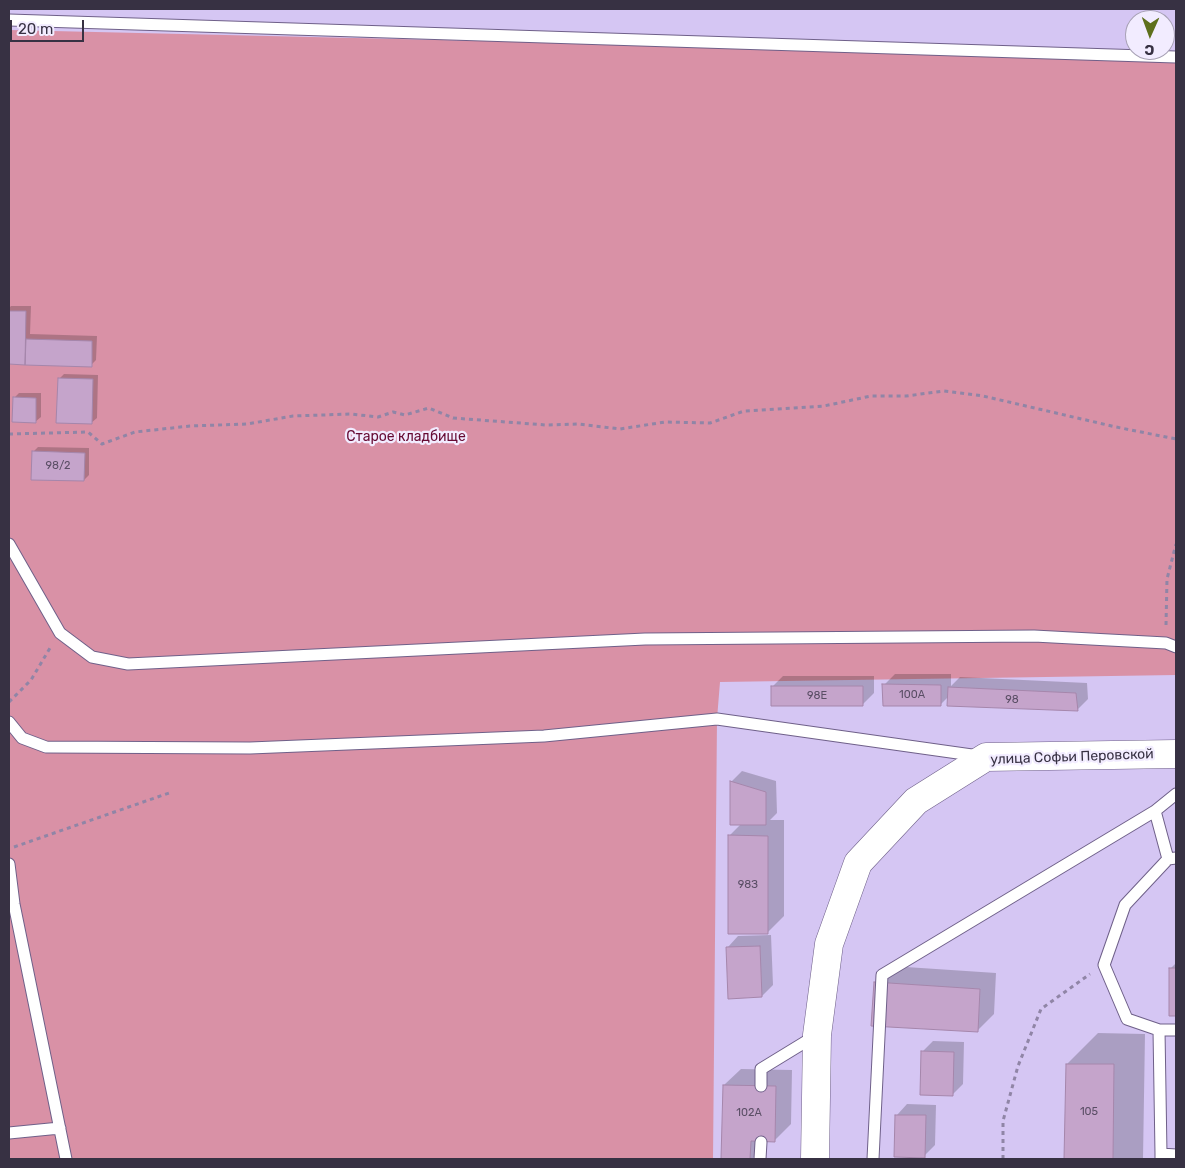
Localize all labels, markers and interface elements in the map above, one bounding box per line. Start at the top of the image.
scale bar [12,10,86,42]
north arrow [1125,10,1175,60]
text: 20 m [18,20,53,38]
text: С [1144,41,1155,58]
park label: Старое кладбище [346,429,466,445]
house number: 98/2 [45,459,71,473]
house number: 100А [899,688,925,702]
house number: 98Е [807,689,827,703]
house number: 98 [1005,693,1019,707]
street label: улица Софьи Перовской [990,746,1154,768]
house number: 98З [738,878,758,892]
house number: 105 [1080,1105,1098,1119]
house number: 102А [736,1106,762,1120]

